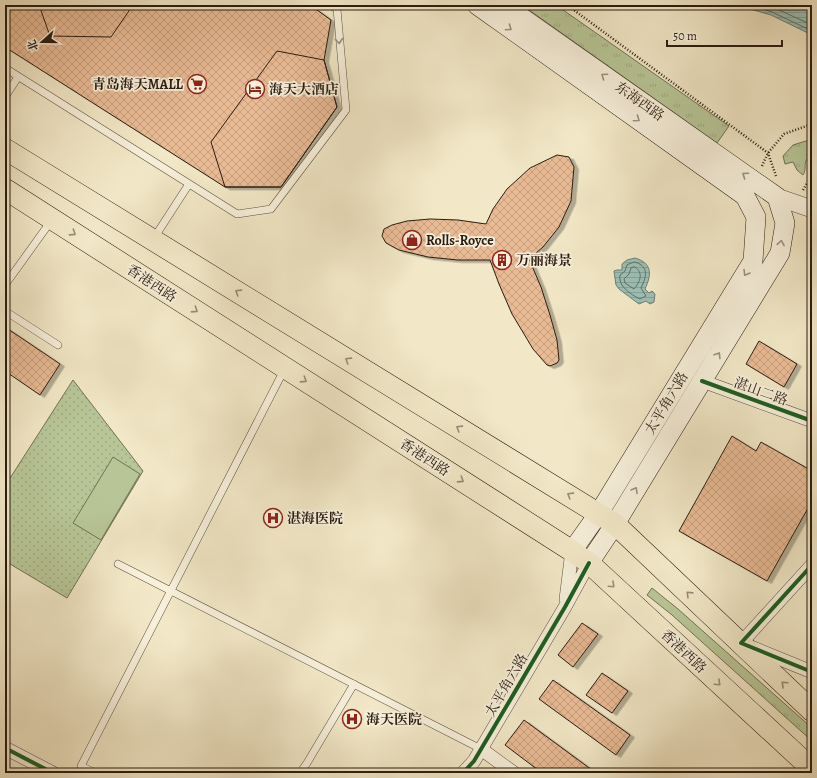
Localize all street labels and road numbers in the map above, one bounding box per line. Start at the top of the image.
street label: 东海西路 [611,78,668,125]
street label: 香港西路 [123,260,180,307]
street label: 太平角六路 [640,368,693,438]
street label: 湛山二路 [731,373,790,410]
street label: 香港西路 [396,434,453,481]
street label: 香港西路 [657,625,711,677]
street label: 太平角六路 [481,650,532,720]

